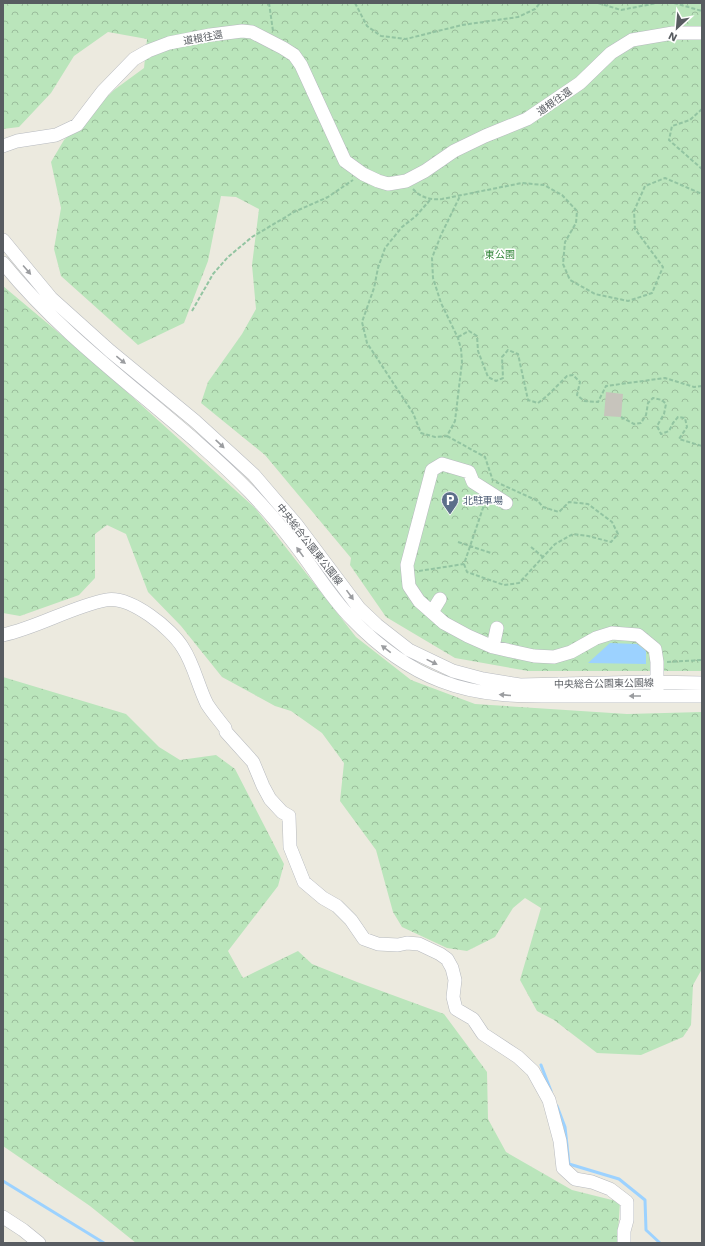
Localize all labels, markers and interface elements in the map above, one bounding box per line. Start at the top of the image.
north arrow [657,8,697,48]
street label: 道根往還 [182,29,224,46]
text: N [666,29,679,44]
street label: 道根往還 [535,85,574,117]
park label: 東公園 [485,249,515,260]
one-way arrow [23,265,32,275]
one-way arrow [116,355,127,364]
one-way arrow [215,439,225,449]
parking icon: 北駐車場 [440,490,460,515]
place label: 北駐車場 [463,495,503,506]
street label: 中央総合公園東公園線 [274,502,345,587]
one-way arrow [296,547,304,557]
one-way arrow [346,590,355,601]
one-way arrow [380,645,391,653]
one-way arrow [426,659,438,665]
street label: 中央総合公園東公園線 [554,677,654,690]
one-way arrow [499,692,511,699]
one-way arrow [628,693,641,699]

